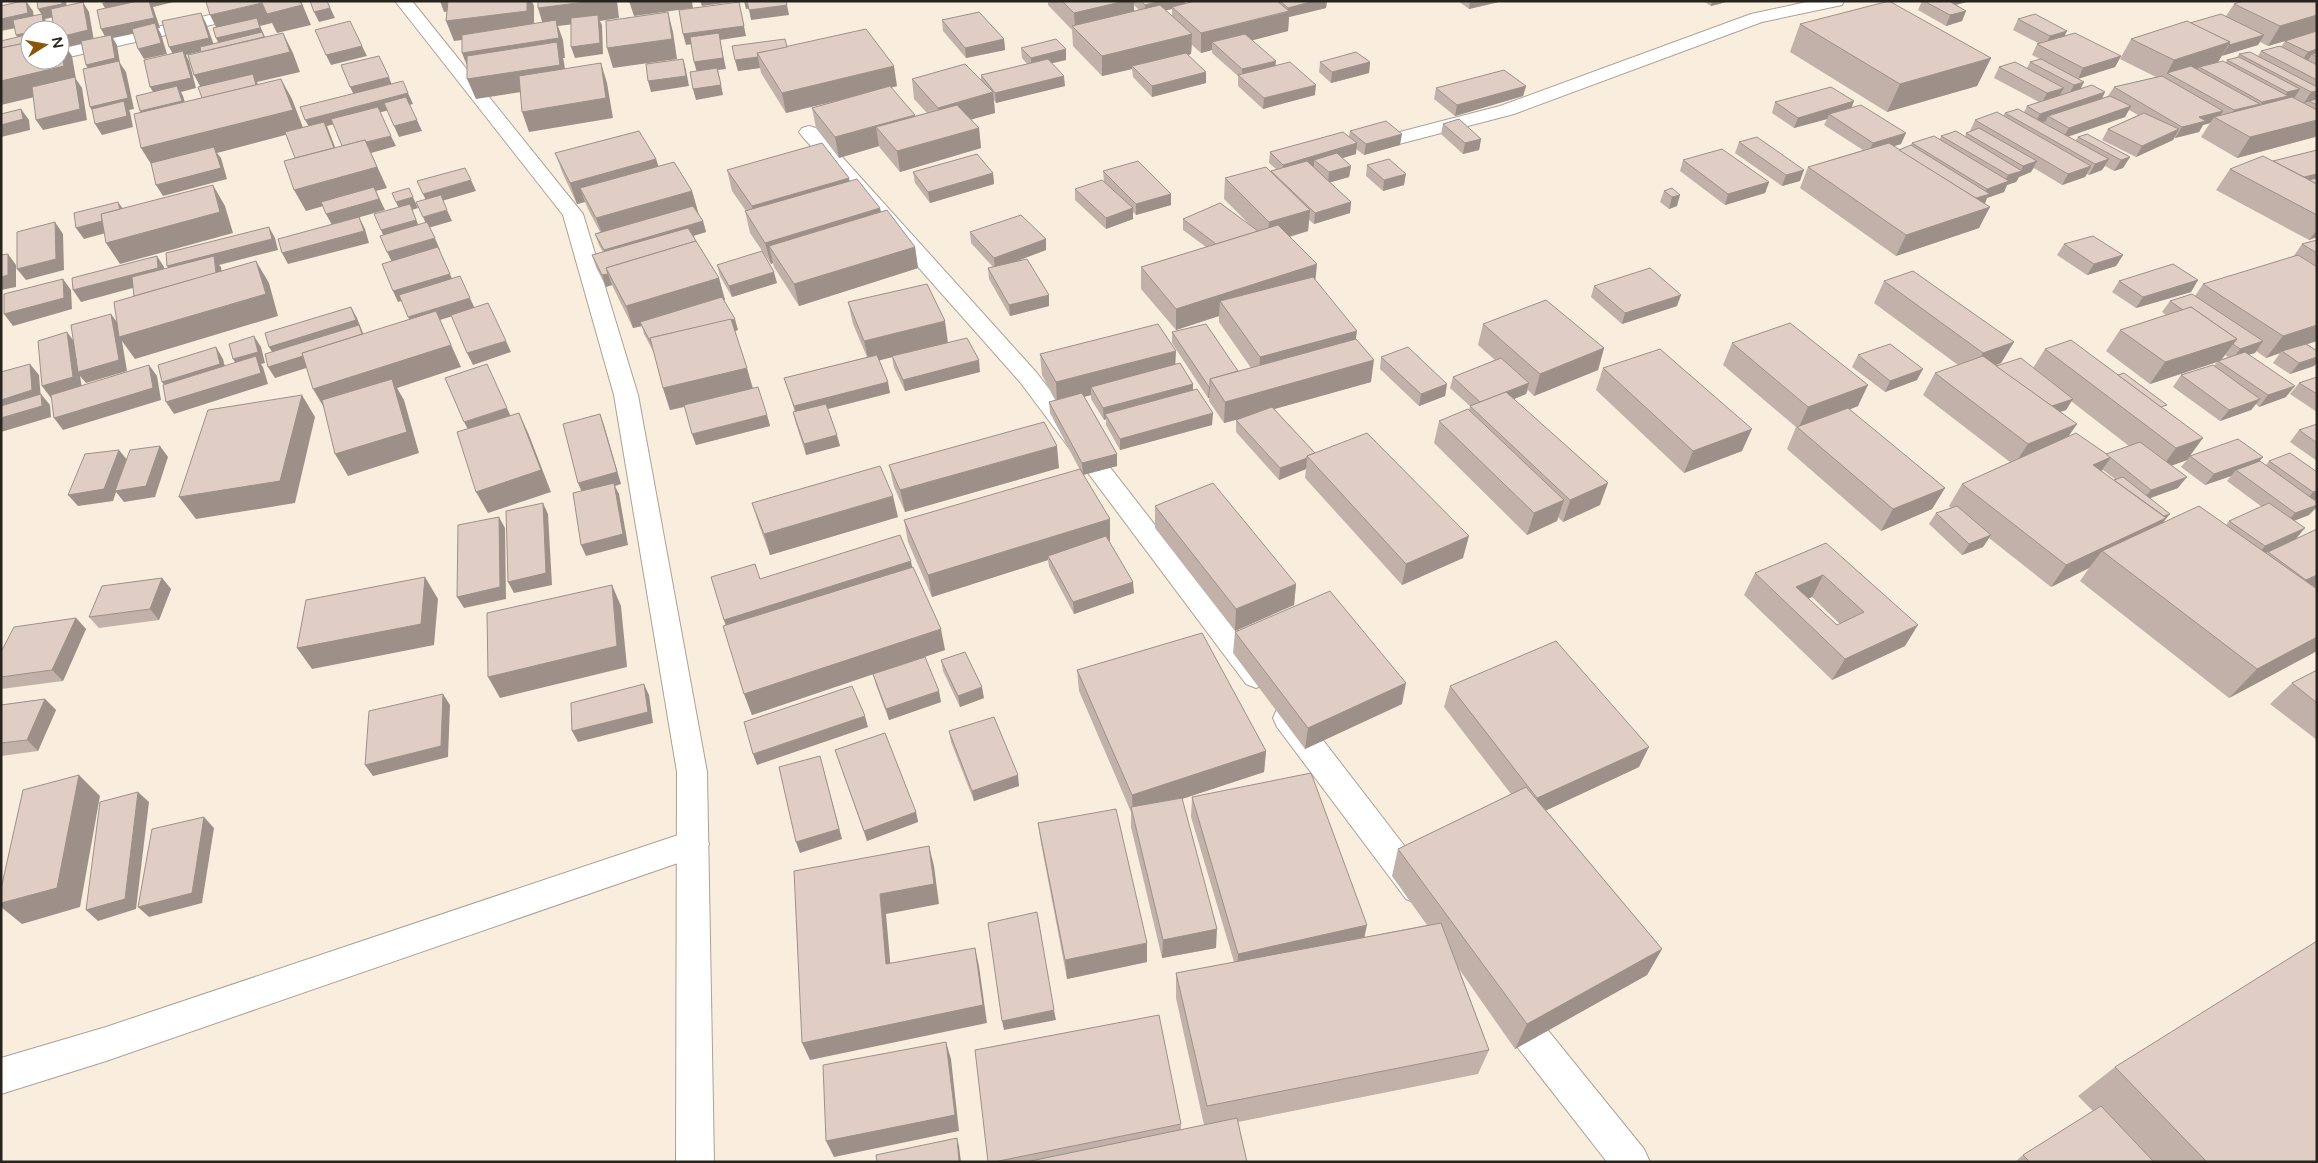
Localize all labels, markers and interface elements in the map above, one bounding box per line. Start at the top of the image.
north arrow [20,20,70,70]
text: N [48,35,67,50]

